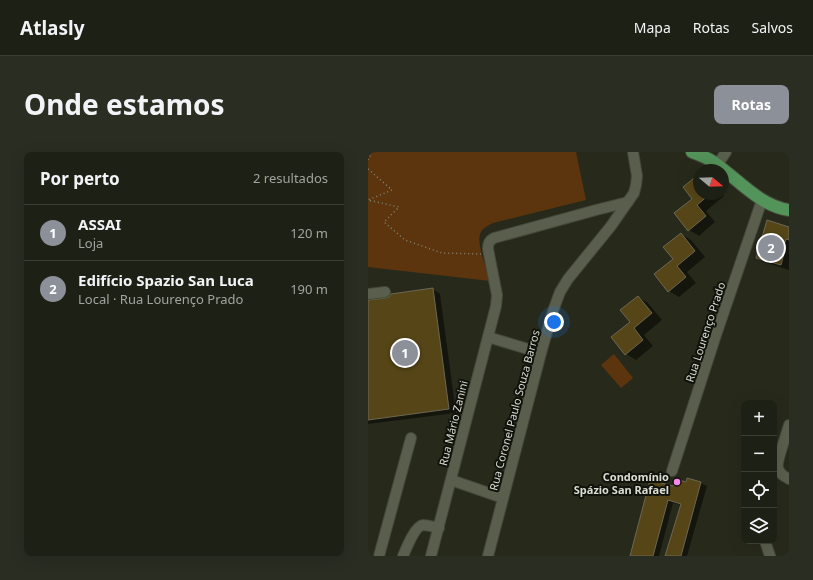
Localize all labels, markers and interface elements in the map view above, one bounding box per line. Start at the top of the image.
text: Atlasly [20,15,85,41]
text: Mapa [634,18,671,37]
text: Rotas [693,18,730,37]
text: Salvos [752,18,793,37]
text: Onde estamos [24,85,225,123]
button: Rotas [714,85,789,124]
north arrow [693,164,729,200]
text: Por perto [40,167,120,190]
text: 2 resultados [253,169,328,187]
text: ASSAI [78,214,121,234]
text: 1 [49,224,57,242]
text: 120 m [290,224,328,242]
pin: 2 [758,233,784,263]
text: Loja [78,234,103,252]
text: Edifício Spazio San Luca [78,270,254,290]
text: 2 [49,280,57,298]
text: 190 m [290,280,328,298]
street label: Rua Lourenço Prado [682,280,728,384]
text: Local · Rua Lourenço Prado [78,290,243,308]
your location [544,312,564,332]
street label: Rua Coronel Paulo Souza Barros [485,328,543,492]
pin: 1 [392,338,418,368]
street label: Rua Mário Zanini [435,379,471,467]
map controls [741,400,777,544]
button: + [741,400,777,436]
button: − [741,436,777,472]
place label: Condomínio Spázio San Rafael [574,469,669,497]
button: locate [741,472,777,508]
marker: Condomínio Spázio San Rafael [672,477,682,487]
button: layers [741,508,777,544]

